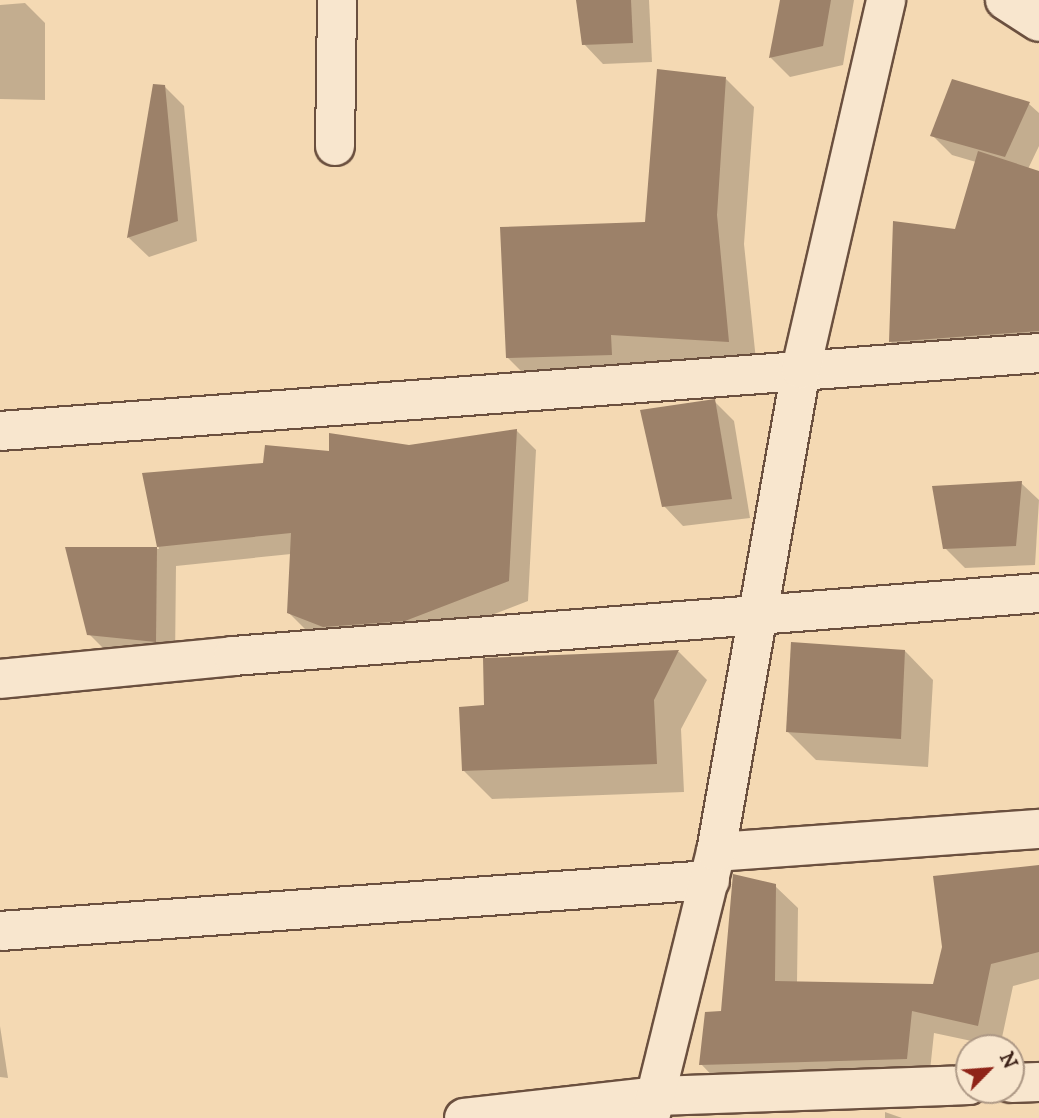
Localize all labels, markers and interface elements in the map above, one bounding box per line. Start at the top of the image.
north arrow [955,1034,1025,1104]
text: N [994,1049,1021,1073]

